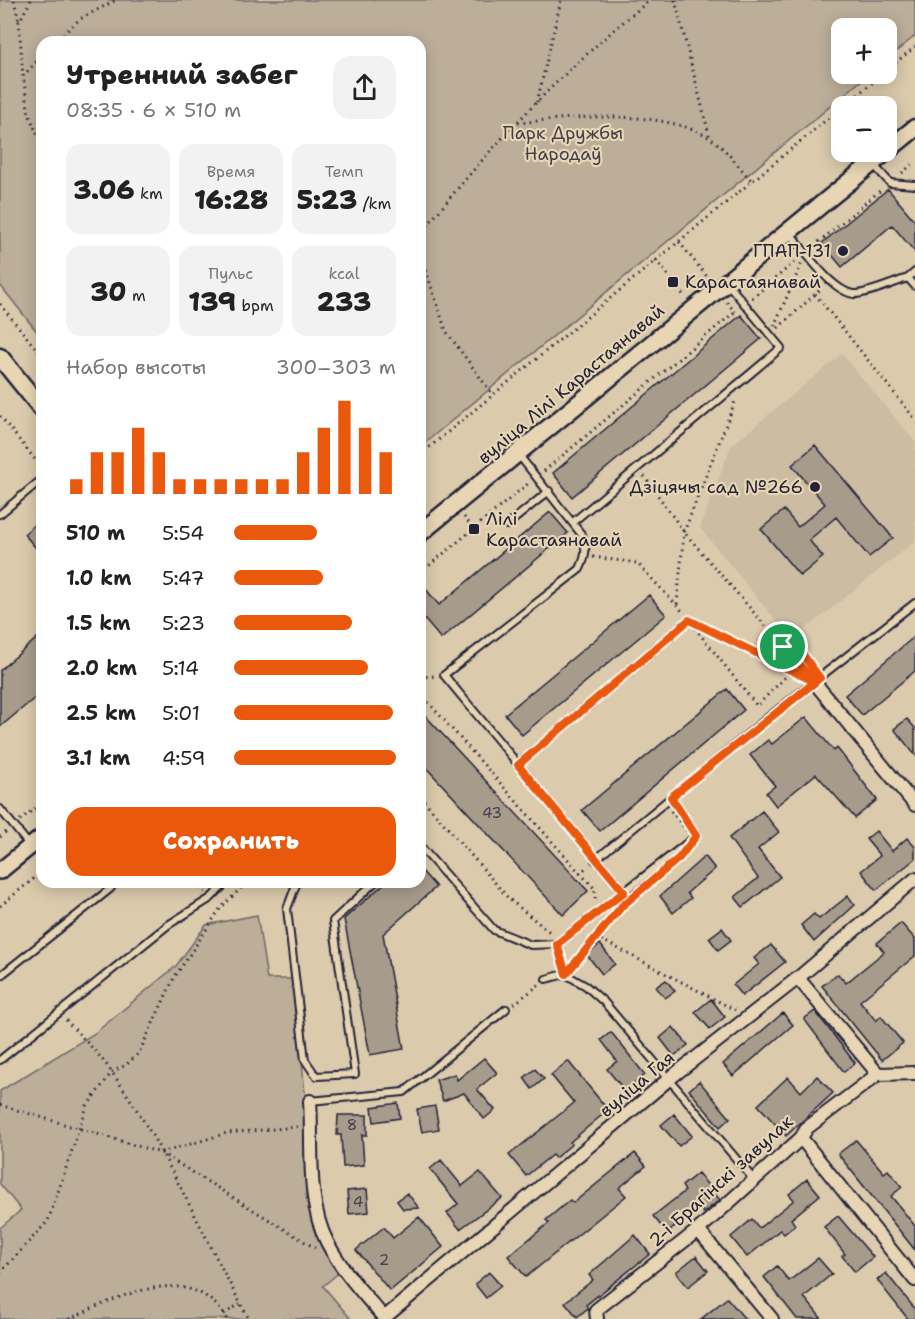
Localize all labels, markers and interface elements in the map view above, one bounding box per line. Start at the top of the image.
map controls [831,18,897,162]
button: + [831,18,897,84]
text: Утренний забег [66,56,298,93]
button: share [333,56,396,119]
button: − [831,96,897,162]
text: 08:35 · 6 × 510 m [66,97,241,123]
park label: Парк Дружбы Народаў [503,121,623,166]
text: Время [207,161,255,182]
text: Темп [325,161,363,182]
text: 3.06 [73,172,135,207]
text: 16:28 [194,182,268,217]
text: 5:23 [297,182,357,217]
text: km [135,183,163,204]
text: /km [357,193,391,214]
place label: ГПАП-131 [753,239,831,263]
marker: ГПАП-131 [836,244,850,258]
text: Пульс [209,263,253,284]
text: kcal [328,263,360,284]
place label: Карастаянавай [685,270,821,294]
text: 30 [90,274,127,309]
marker: Карастаянавай [666,275,680,289]
text: 139 [188,284,236,319]
text: 233 [317,284,371,319]
text: m [127,285,146,306]
text: bpm [236,295,274,316]
street label: вуліца Лілі Карастаянавай [473,299,670,469]
text: Набор высоты [66,354,206,380]
text: 300–303 m [276,354,396,380]
place label: Дзіцячы сад №266 [630,475,803,499]
marker: Дзіцячы сад №266 [808,480,822,494]
place label: Лілі Карастаянавай [486,507,622,552]
text: 510 m [66,520,125,546]
text: 5:54 [162,520,204,546]
marker: Лілі Карастаянавай [467,522,481,536]
text: 1.0 km [66,565,131,591]
text: 5:47 [162,565,204,591]
text: 1.5 km [66,610,130,636]
text: 5:23 [162,610,205,636]
pin [757,621,808,672]
icon: arrive [766,630,799,663]
text: 2.0 km [66,655,137,681]
text: 5:14 [162,655,199,681]
text: 2.5 km [66,700,136,726]
text: 5:01 [162,700,200,726]
text: 3.1 km [66,745,130,771]
text: 4:59 [162,745,206,771]
house number: 43 [482,803,502,823]
button: Сохранить [66,807,396,876]
street label: вуліца Гая [594,1046,680,1122]
street label: 2-і Брагінскі завулак [644,1110,798,1252]
house number: 8 [347,1115,357,1135]
house number: 4 [353,1192,363,1212]
house number: 2 [379,1250,389,1270]

